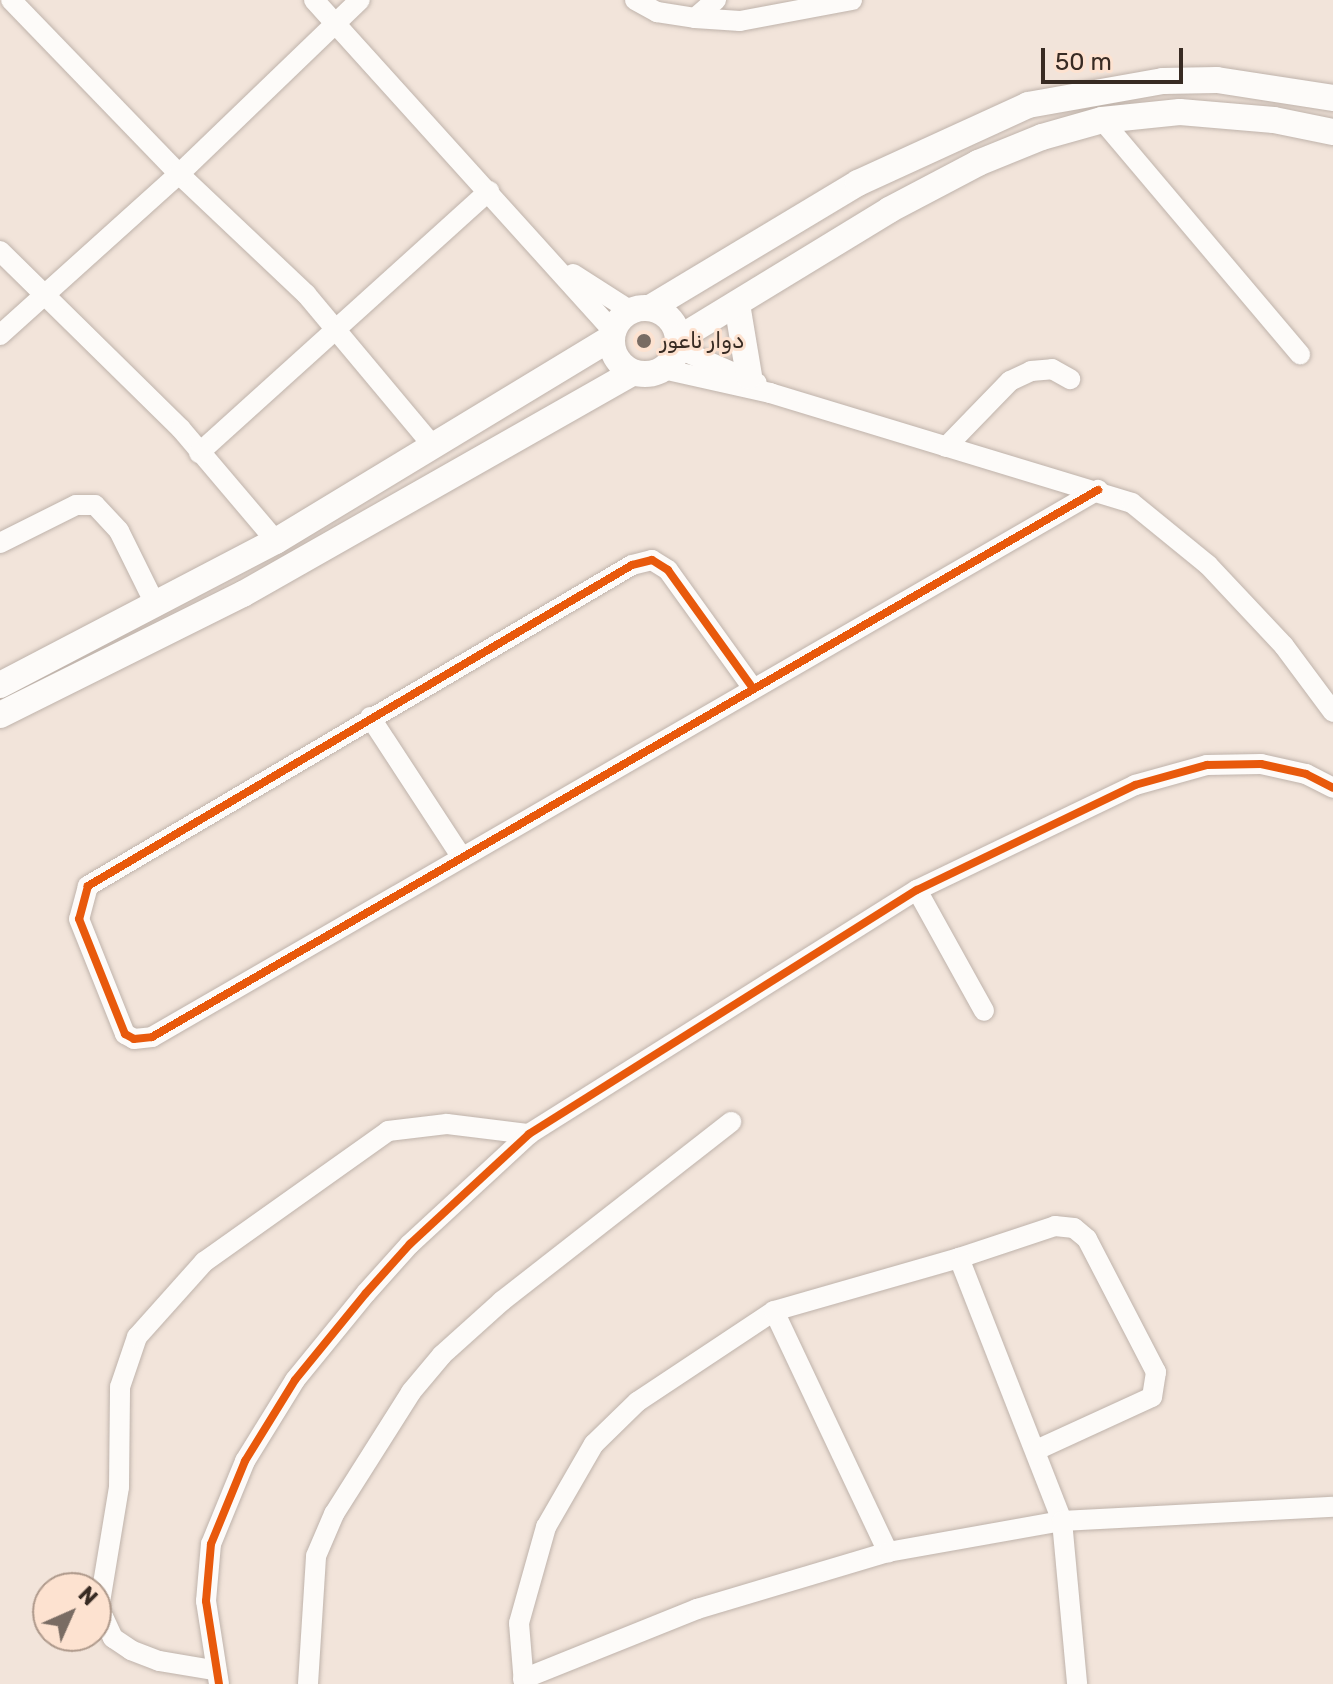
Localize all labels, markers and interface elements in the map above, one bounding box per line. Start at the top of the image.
scale bar [1045,32,1187,82]
text: 50 m [1055,48,1112,76]
place label: دوار ناعور [660,328,744,354]
marker: دوار ناعور [635,332,653,350]
north arrow [32,1572,112,1652]
text: N [73,1581,103,1611]

